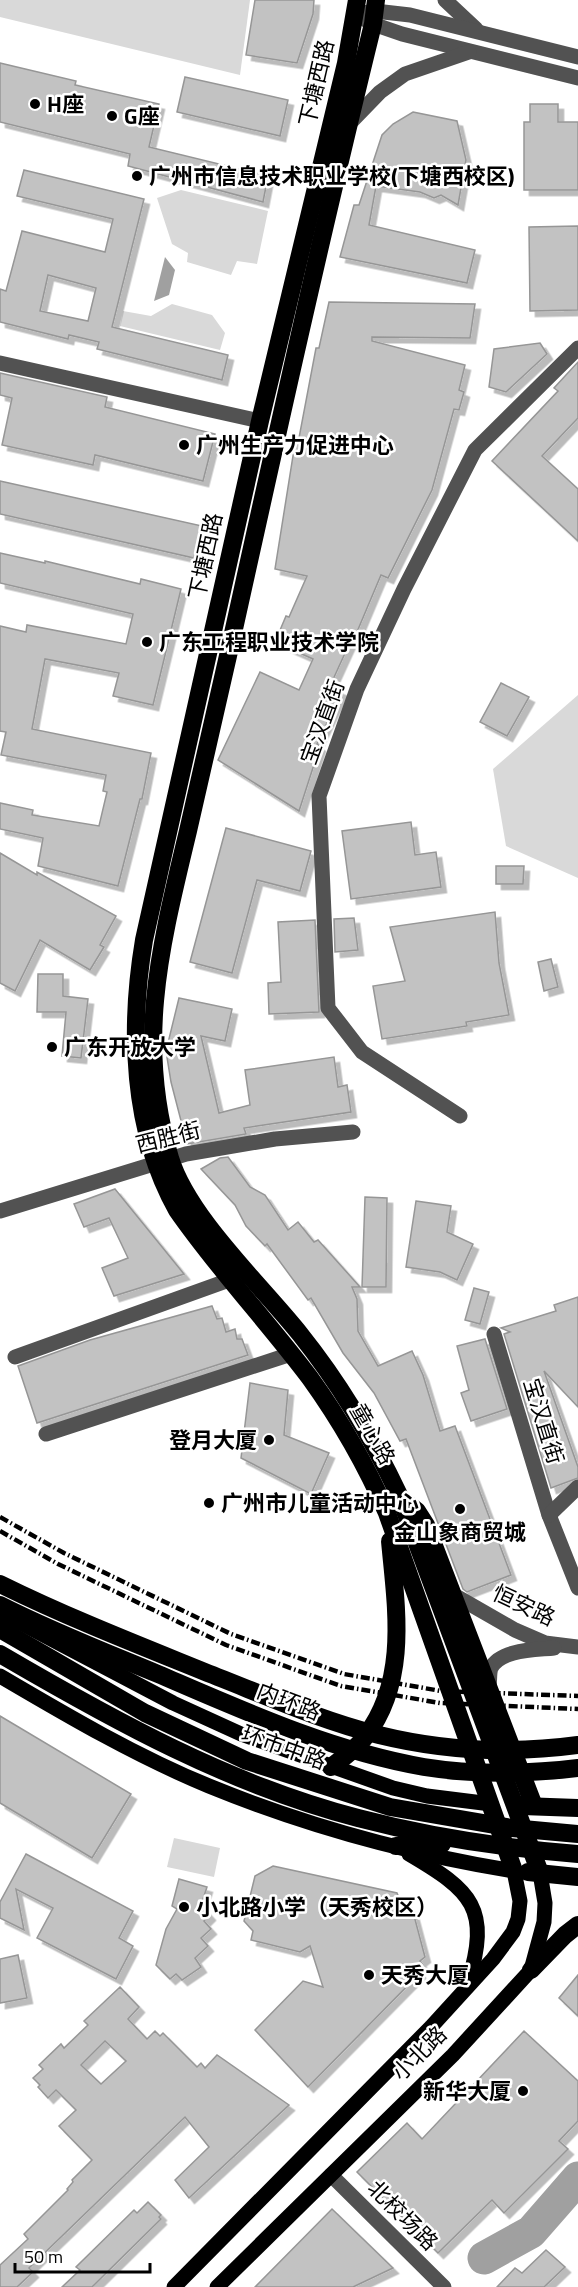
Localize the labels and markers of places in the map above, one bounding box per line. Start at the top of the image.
place label: H座 [47,87,84,121]
marker: H座 [28,97,42,111]
place label: G座 [124,99,159,133]
marker: G座 [105,109,119,123]
place label: 广州市信息技术职业学校(下塘西校区) [149,159,515,193]
marker: 广州市信息技术职业学校(下塘西校区) [130,169,144,183]
place label: 广州生产力促进中心 [196,428,394,462]
marker: 广州生产力促进中心 [177,438,191,452]
place label: 广东工程职业技术学院 [159,625,379,659]
marker: 广东工程职业技术学院 [140,635,154,649]
place label: 广东开放大学 [64,1030,196,1064]
marker: 广东开放大学 [45,1040,59,1054]
place label: 登月大厦 [169,1423,257,1457]
marker: 登月大厦 [262,1433,276,1447]
place label: 广州市儿童活动中心 [221,1486,419,1520]
marker: 广州市儿童活动中心 [202,1496,216,1510]
marker: 金山象商贸城 [453,1502,467,1516]
place label: 金山象商贸城 [394,1515,526,1549]
place label: 小北路小学（天秀校区） [196,1890,438,1924]
marker: 小北路小学（天秀校区） [177,1900,191,1914]
place label: 天秀大厦 [381,1958,469,1992]
marker: 天秀大厦 [362,1968,376,1982]
place label: 新华大厦 [423,2074,511,2108]
marker: 新华大厦 [516,2084,530,2098]

